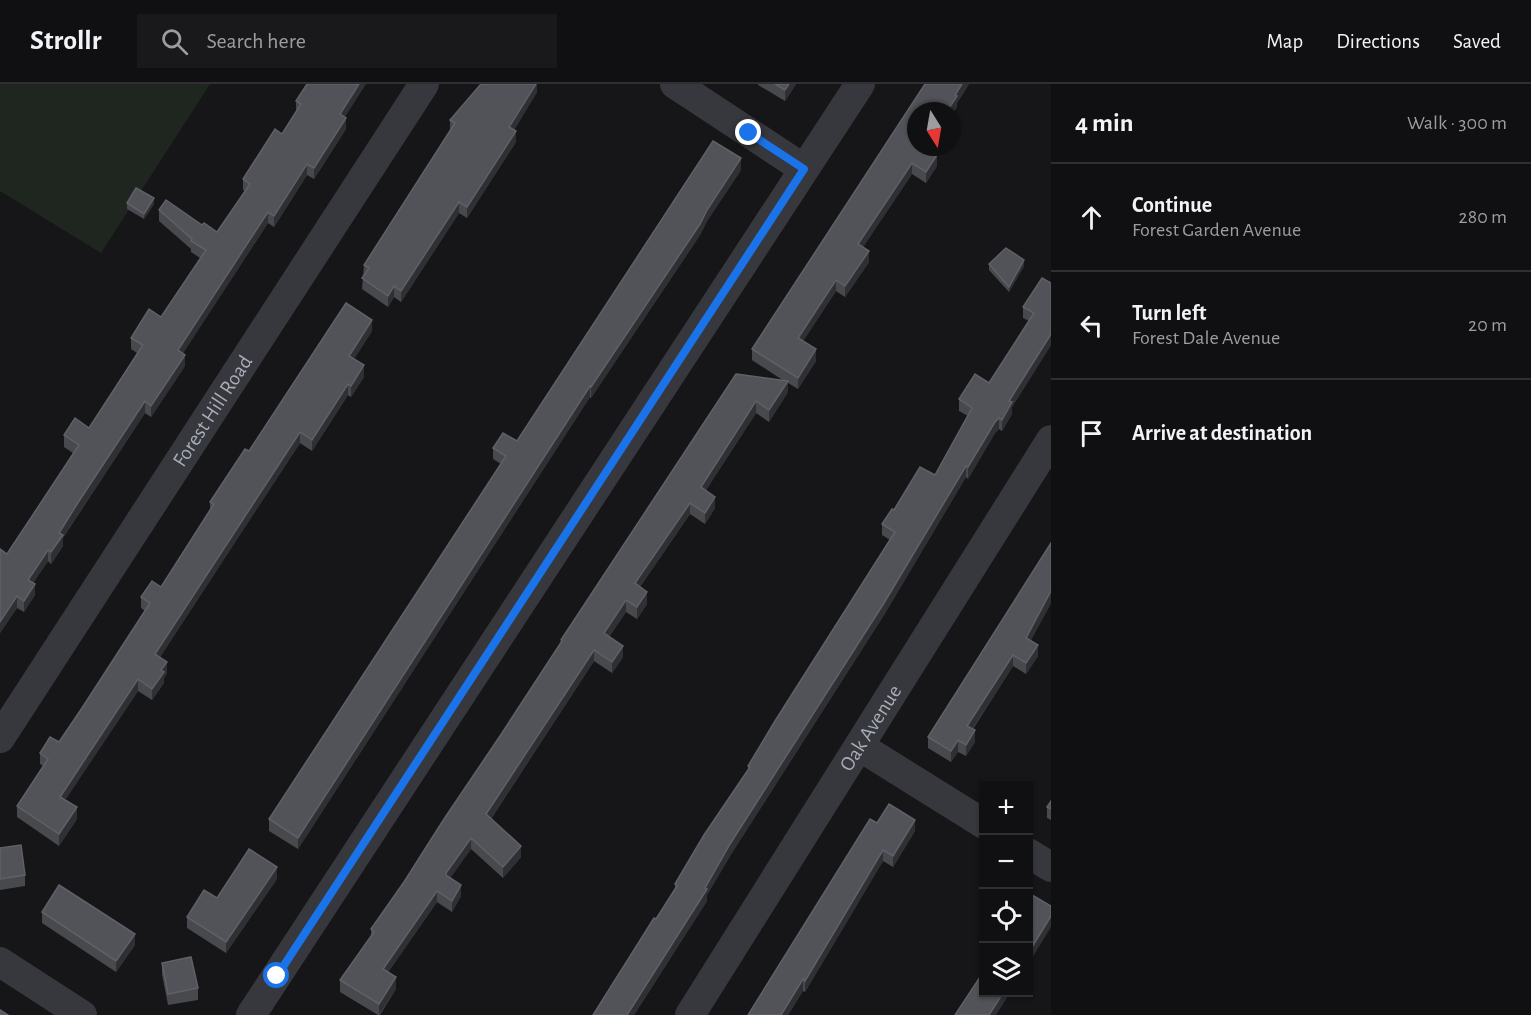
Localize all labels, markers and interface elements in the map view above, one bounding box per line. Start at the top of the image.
search box [137,14,557,68]
icon: search [158,25,191,58]
text: Strollr [30,27,101,55]
text: Search here [206,30,306,52]
text: Map [1267,31,1303,52]
text: Directions [1336,31,1420,52]
text: Saved [1453,31,1501,52]
north arrow [907,102,961,156]
text: 4 min [1075,110,1134,136]
text: Walk · 300 m [1407,113,1507,133]
route end [735,119,761,145]
text: Continue [1132,194,1212,216]
icon: ahead [1075,201,1108,234]
text: 280 m [1459,207,1507,227]
text: Forest Garden Avenue [1132,220,1301,240]
text: Turn left [1132,302,1206,324]
icon: left [1075,309,1108,342]
text: 20 m [1468,315,1507,335]
text: Forest Dale Avenue [1132,328,1280,348]
street label: Forest Hill Road [169,351,256,470]
icon: arrive [1075,417,1108,450]
text: Arrive at destination [1132,422,1312,444]
street label: Oak Avenue [835,681,905,775]
map controls [979,781,1033,997]
button: + [979,781,1033,835]
button: − [979,835,1033,889]
button: locate [979,889,1033,943]
button: layers [979,943,1033,997]
route start [263,962,289,988]

